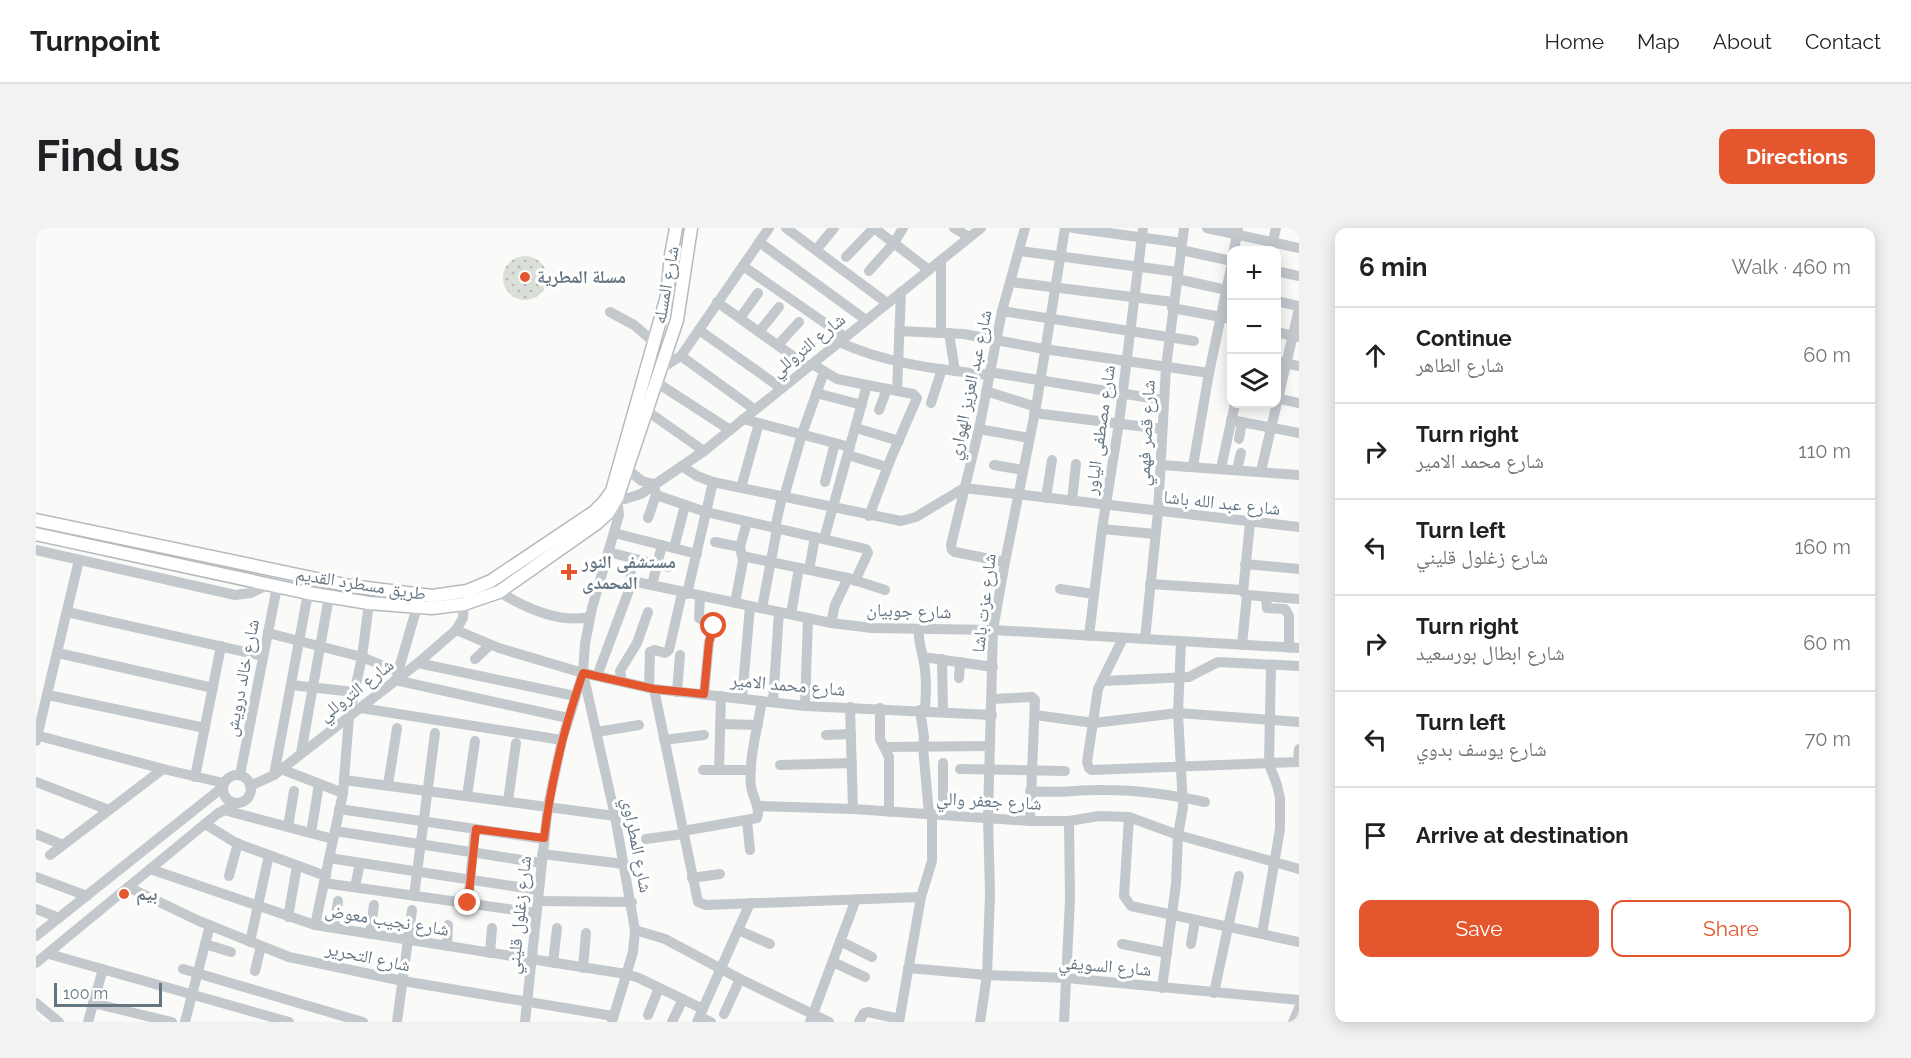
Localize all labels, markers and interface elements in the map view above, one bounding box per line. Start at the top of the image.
text: Turnpoint [30,25,160,58]
text: Home [1545,29,1604,54]
text: Map [1637,29,1680,54]
text: About [1713,29,1772,54]
text: Contact [1805,29,1881,54]
button: Directions [1719,129,1875,184]
text: Find us [36,132,180,181]
street label: شارع المسله [648,244,684,326]
map controls [1227,246,1281,408]
button: + [1227,246,1281,300]
text: 6 min [1359,252,1428,282]
text: Walk · 460 m [1732,255,1851,279]
place label: مسلة المطرية [537,266,626,287]
marker: مسلة المطرية [518,270,532,284]
button: − [1227,300,1281,354]
street label: شارع التروللي [766,308,852,385]
street label: شارع عبد العزيز الهواري [943,308,1000,463]
text: Continue [1416,325,1512,351]
icon: ahead [1359,339,1392,372]
text: 60 m [1803,343,1851,367]
text: شارع الطاهر [1416,353,1504,377]
button: layers [1227,354,1281,408]
street label: شارع مصطفى الياور [1080,364,1120,497]
street label: شارع قصر فهمي [1132,379,1163,487]
text: Turn right [1416,421,1519,447]
icon: right [1359,435,1392,468]
text: 110 m [1798,439,1851,463]
text: شارع محمد الامير [1416,449,1544,473]
street label: شارع عبد الله باشا [1162,486,1282,520]
text: Turn left [1416,517,1506,543]
icon: left [1359,531,1392,564]
text: 160 m [1795,535,1851,559]
text: شارع زغلول قليني [1416,545,1548,569]
place label: مستشفى النور المحمدى [581,551,676,594]
street label: شارع عزت باشا [967,552,1001,654]
street label: طريق مسطرد القديم [294,563,428,606]
marker: مستشفى النور المحمدى [560,563,578,581]
street label: شارع جوبيان [866,599,952,623]
route start [700,612,726,638]
text: Turn right [1416,613,1519,639]
street label: شارع خالد درويش [220,617,264,739]
icon: right [1359,627,1392,660]
text: 60 m [1803,631,1851,655]
text: شارع ابطال بورسعيد [1416,641,1565,665]
street label: شارع التروللي [314,654,400,729]
street label: شارع محمد الامير [729,669,846,701]
text: Turn left [1416,709,1506,735]
icon: left [1359,723,1392,756]
text: 70 m [1805,727,1851,751]
text: شارع يوسف بدوي [1416,737,1547,761]
street label: شارع جعفر والي [936,787,1042,818]
street label: شارع المطراوي [613,795,657,895]
icon: arrive [1359,819,1392,852]
text: Arrive at destination [1416,822,1629,848]
street label: شارع زغلول قليني [502,855,540,976]
place label: بيم [136,883,157,906]
marker: بيم [117,887,131,901]
route end [454,889,480,915]
street label: شارع نجيب معوض [323,899,451,941]
button: Save [1359,900,1599,957]
button: Share [1611,900,1851,957]
street label: شارع التحرير [323,937,412,977]
street label: شارع السويفي [1058,951,1152,985]
scale bar [54,980,162,1008]
text: 100 m [63,984,108,1003]

